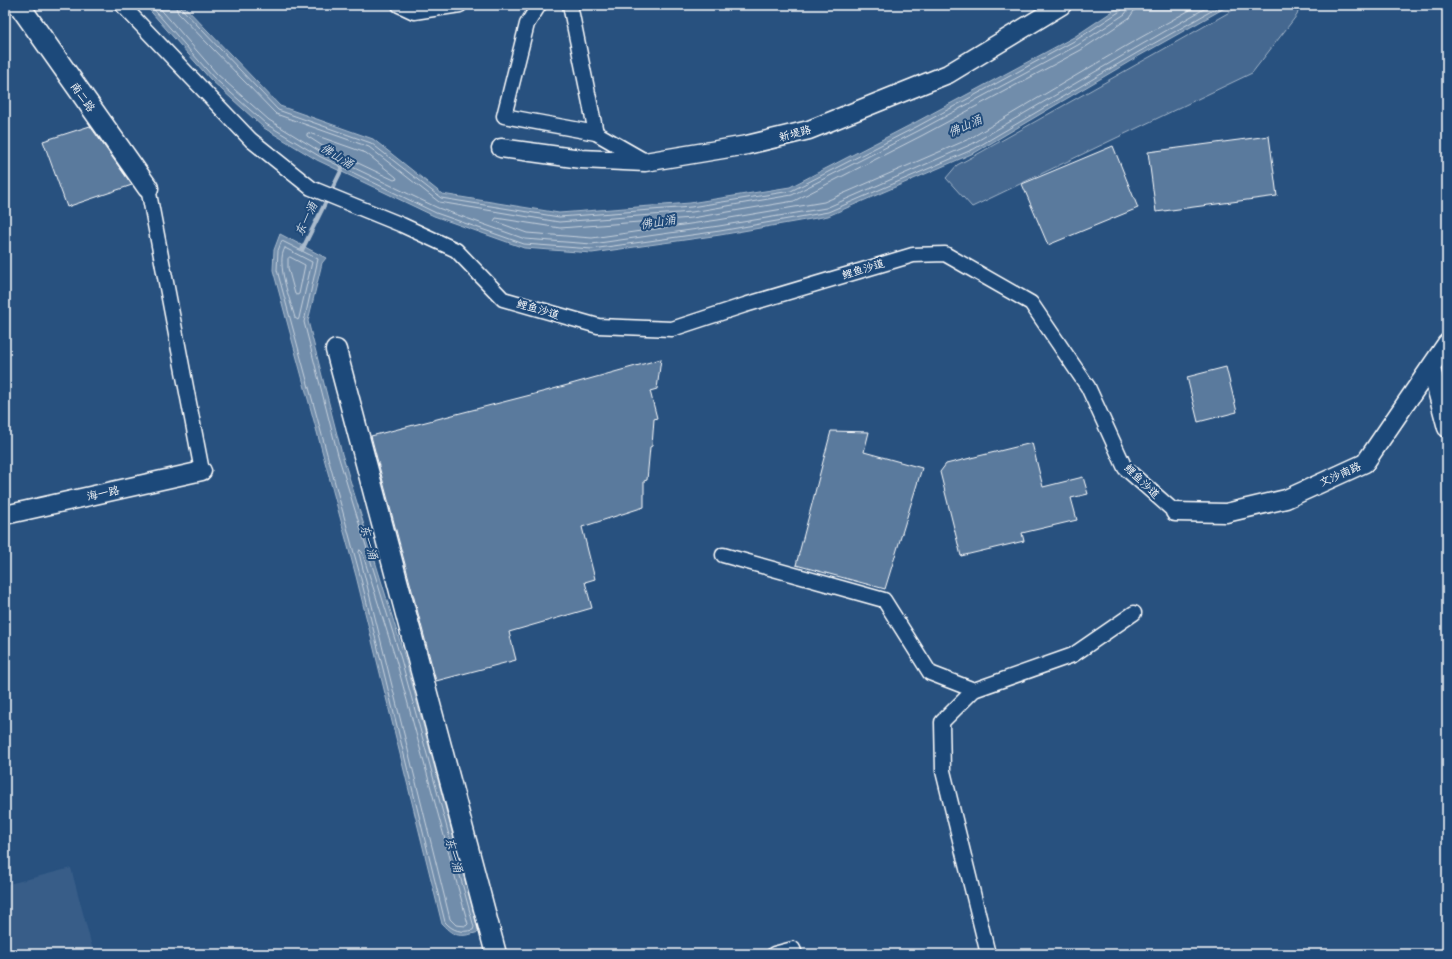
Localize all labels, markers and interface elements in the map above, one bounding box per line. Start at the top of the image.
street label: 南二路 [68,79,98,115]
water label: 佛山涌 [945,110,986,141]
street label: 新堤路 [777,122,813,144]
water label: 佛山涌 [317,139,358,173]
water label: 东一涌 [290,198,322,239]
water label: 佛山涌 [639,210,678,233]
street label: 鲤鱼沙道 [840,256,886,282]
street label: 鲤鱼沙道 [515,296,561,322]
street label: 文沙南路 [1317,459,1363,489]
street label: 鲤鱼沙道 [1121,461,1163,501]
street label: 海一路 [85,483,121,503]
water label: 东一涌 [357,522,383,562]
water label: 东一涌 [442,835,468,875]

